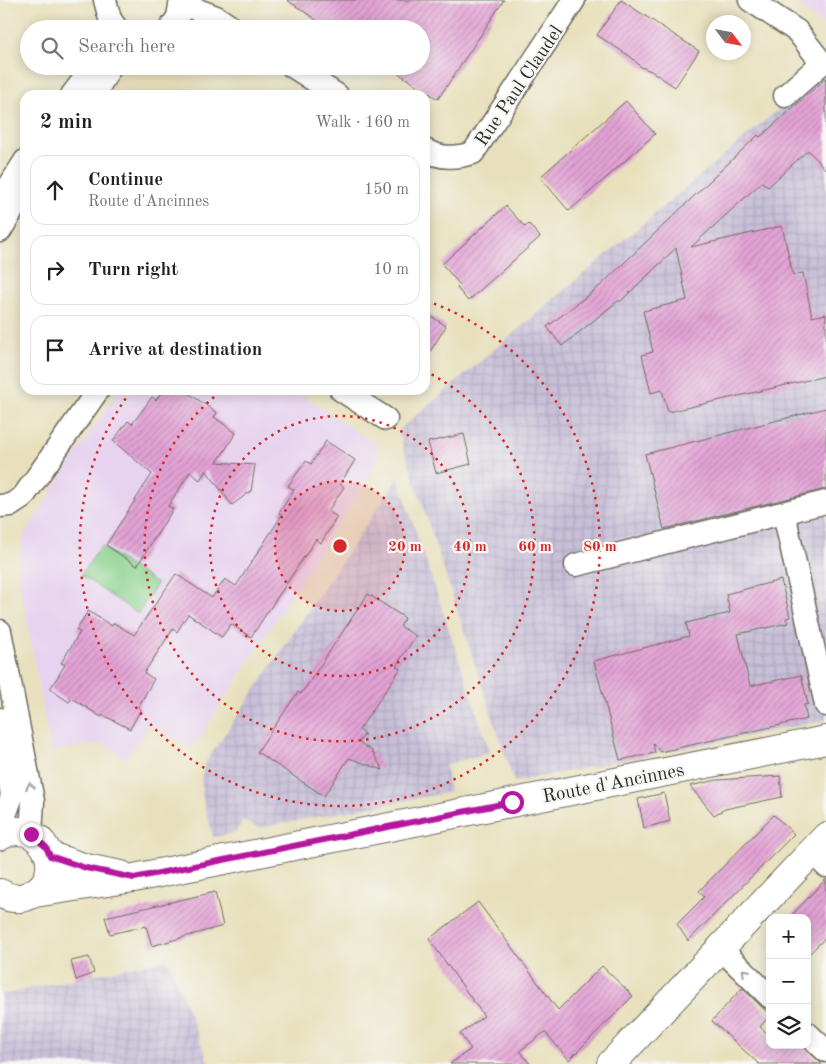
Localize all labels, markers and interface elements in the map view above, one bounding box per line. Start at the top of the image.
north arrow [706,15,751,60]
search box [20,20,430,75]
street label: Rue Paul Claudel [473,23,567,150]
icon: search [38,34,66,62]
text: Search here [78,38,175,57]
text: 2 min [40,112,93,133]
text: Walk · 160 m [315,115,410,131]
text: Continue [88,171,163,190]
icon: ahead [41,176,69,204]
text: 150 m [364,182,409,198]
text: Route d'Ancinnes [88,194,209,210]
icon: right [41,256,69,284]
text: Turn right [88,261,178,280]
text: 10 m [373,262,409,278]
icon: arrive [41,336,69,364]
text: Arrive at destination [88,341,262,360]
centre of rings [331,537,349,555]
text: 20 m [388,540,422,555]
text: 40 m [453,540,487,555]
text: 60 m [518,540,552,555]
text: 80 m [583,540,617,555]
street label: Route d'Ancinnes [541,761,686,808]
one-way arrow [26,781,36,790]
route start [501,791,524,814]
route end [20,823,43,846]
map controls [766,914,811,1049]
button: + [766,914,811,959]
button: − [766,959,811,1004]
one-way arrow [742,969,751,978]
button: layers [766,1004,811,1049]

